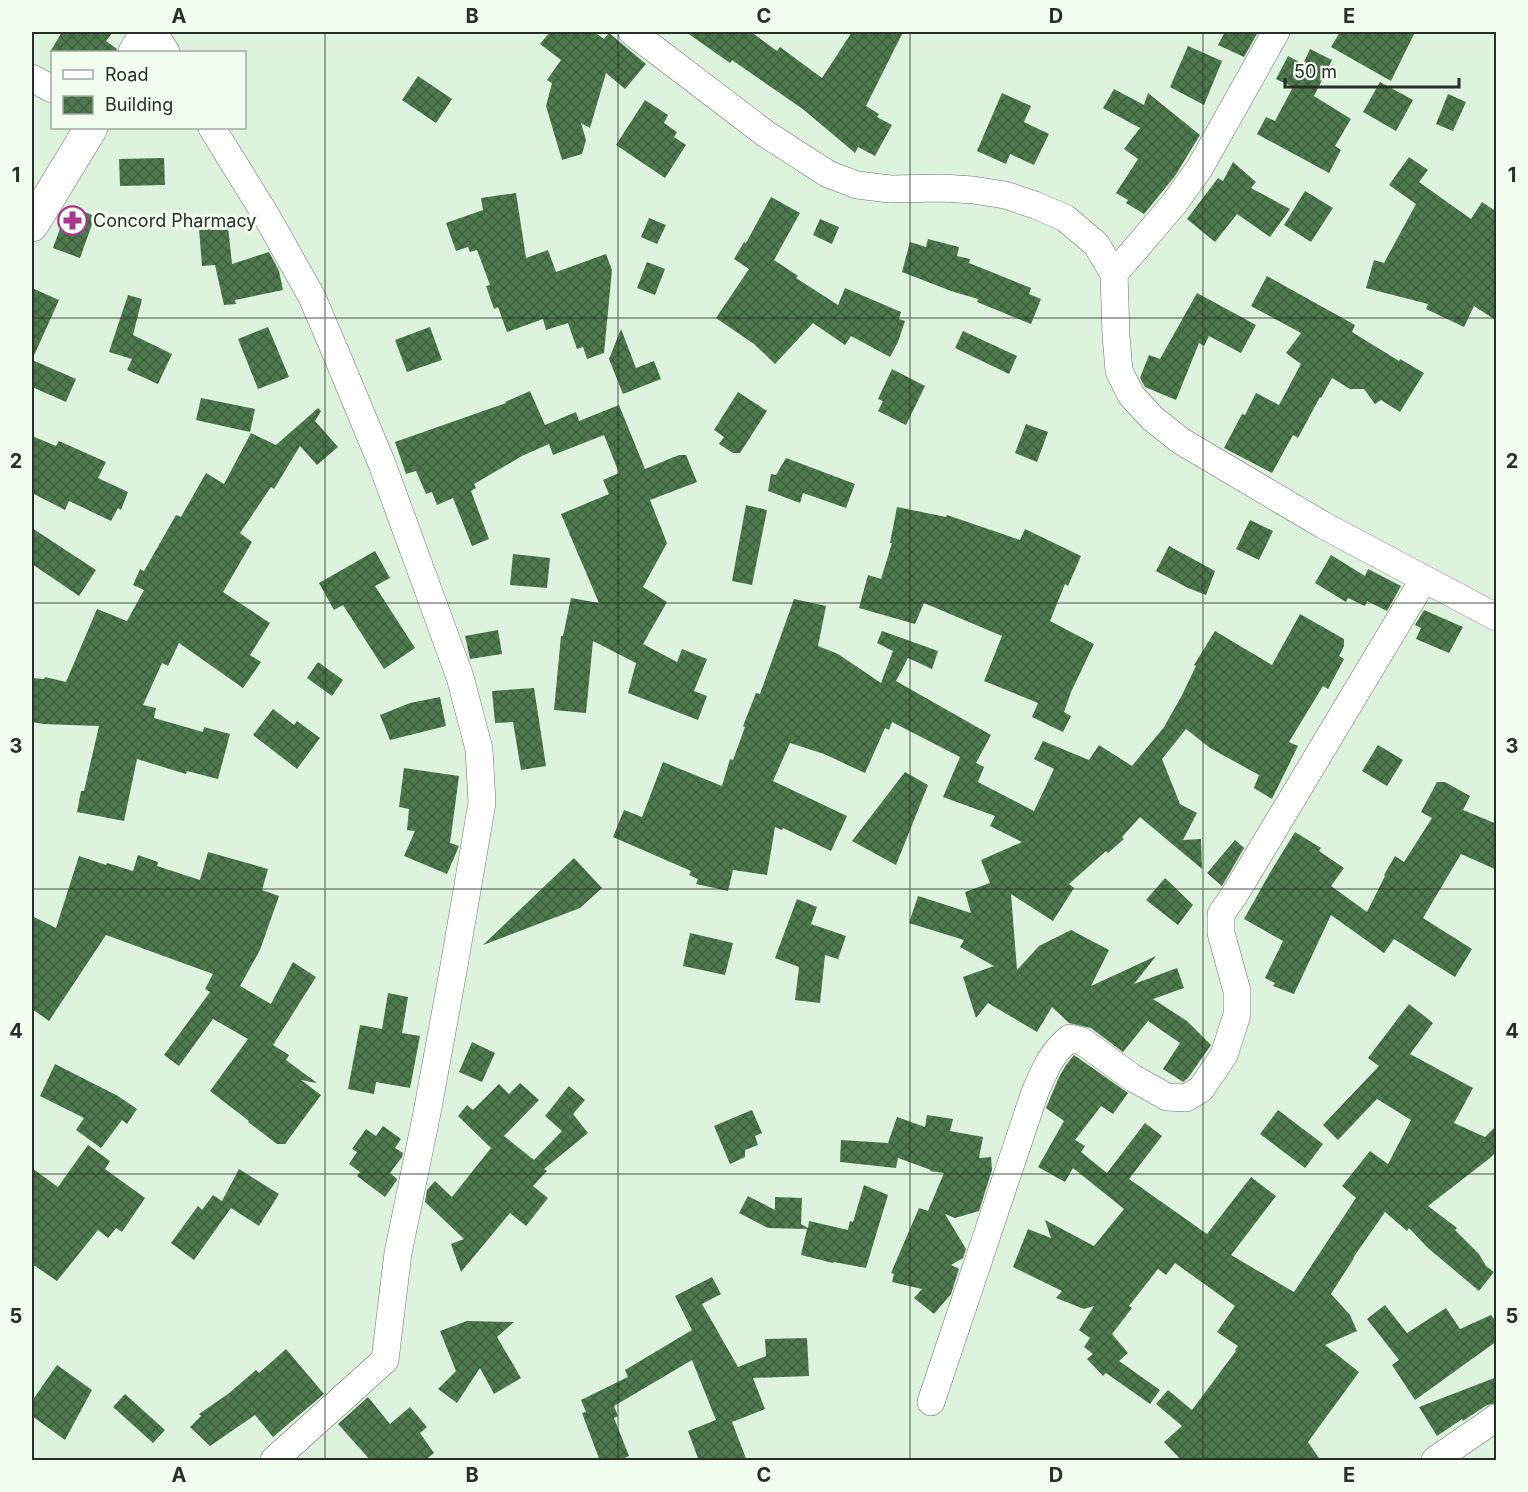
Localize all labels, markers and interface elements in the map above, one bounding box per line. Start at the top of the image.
text: A [172,4,187,28]
text: B [465,4,479,28]
text: C [757,4,771,28]
text: D [1049,4,1063,28]
text: E [1343,4,1355,28]
legend [51,51,246,129]
scale bar [1285,51,1459,89]
text: 50 m [1294,61,1337,82]
text: Road [105,64,148,85]
text: Building [105,94,173,115]
text: 1 [12,163,20,187]
text: 1 [1508,163,1516,187]
pharmacy icon: Concord Pharmacy [56,205,88,237]
place label: Concord Pharmacy [93,210,256,231]
text: 2 [10,449,22,473]
text: 2 [1506,449,1518,473]
text: 3 [10,734,22,758]
text: 3 [1506,734,1518,758]
text: 4 [9,1019,23,1043]
text: 4 [1505,1019,1519,1043]
text: 5 [10,1304,22,1328]
text: 5 [1506,1304,1518,1328]
text: A [172,1463,187,1487]
text: B [465,1463,479,1487]
text: C [757,1463,771,1487]
text: D [1049,1463,1063,1487]
text: E [1343,1463,1355,1487]

